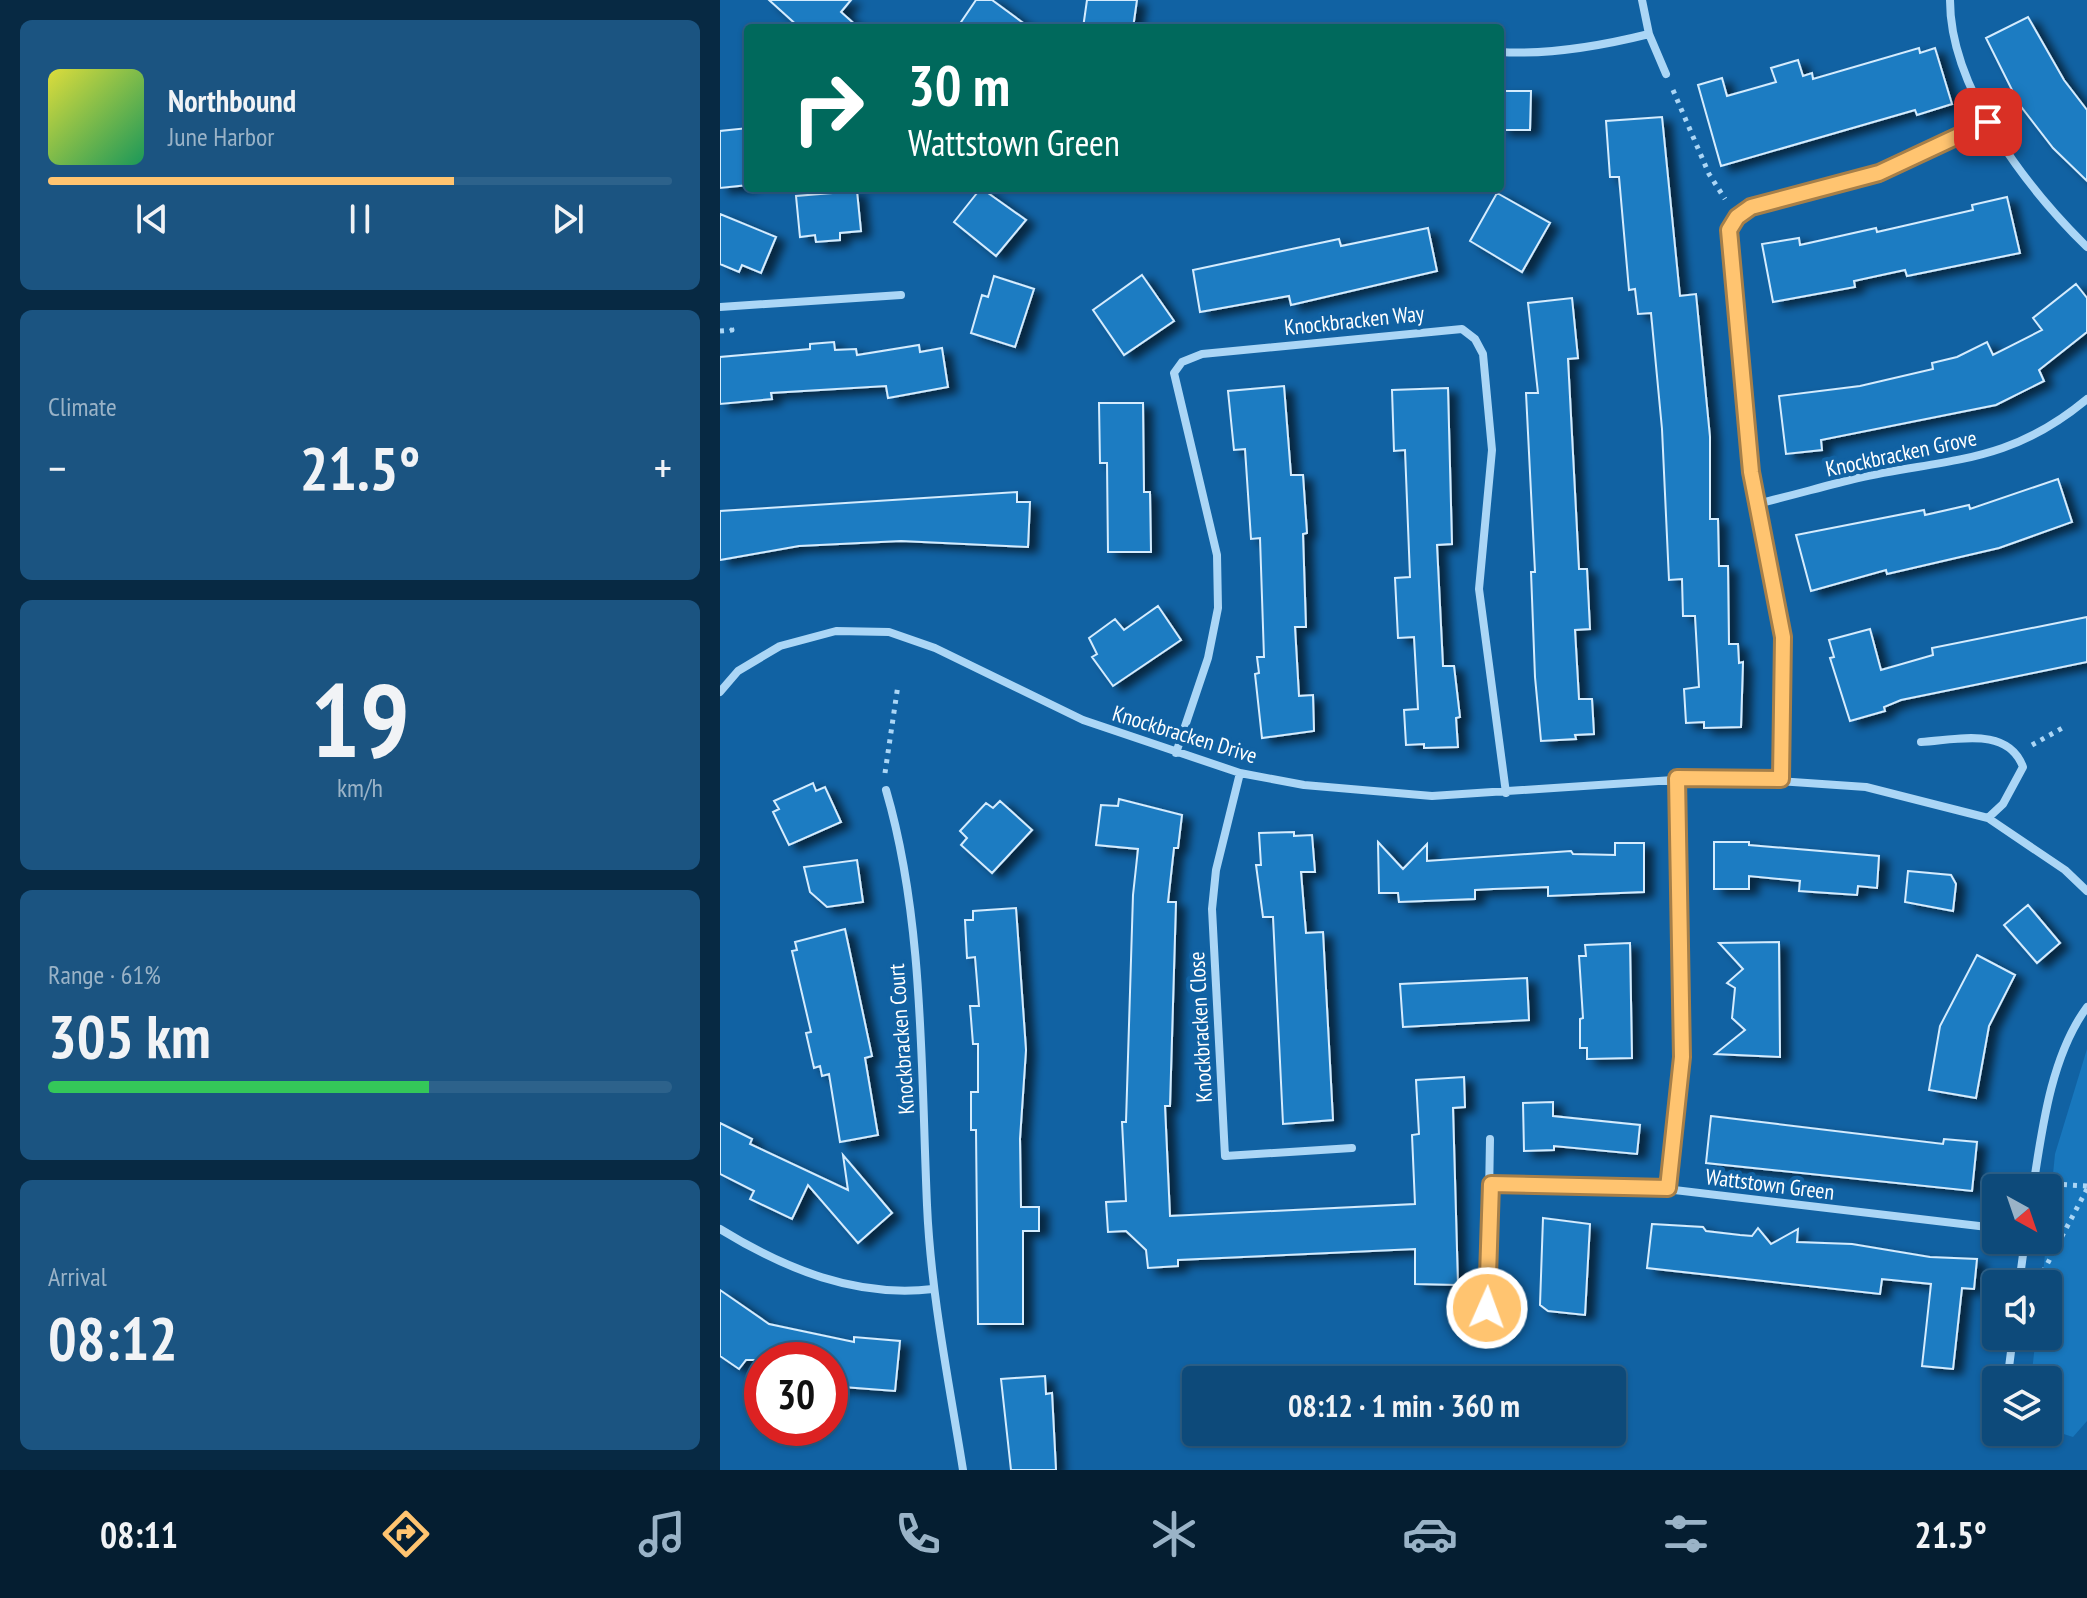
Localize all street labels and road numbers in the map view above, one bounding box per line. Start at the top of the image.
street label: Knockbracken Way [1283,299,1426,341]
street label: Knockbracken Grove [1823,423,1979,483]
street label: Knockbracken Drive [1109,699,1261,769]
street label: Knockbracken Close [1182,951,1218,1103]
street label: Knockbracken Court [882,963,920,1115]
street label: Wattstown Green [1704,1162,1836,1206]

